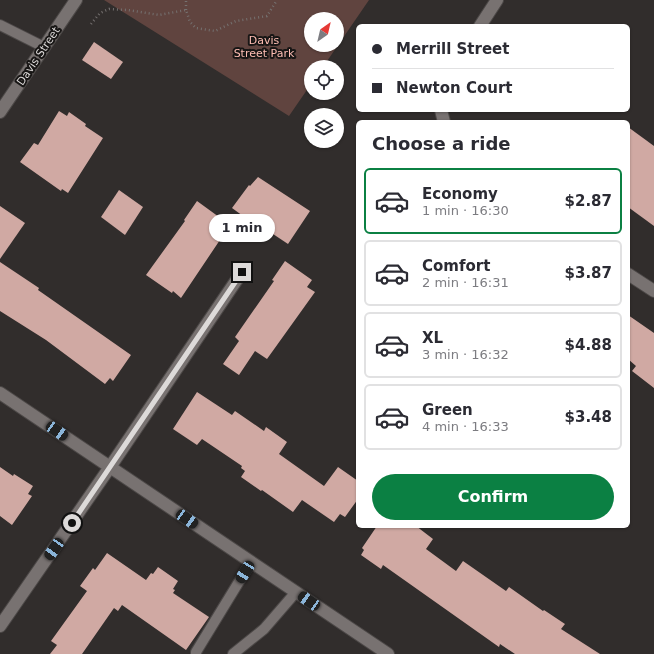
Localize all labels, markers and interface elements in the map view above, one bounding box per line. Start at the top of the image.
north arrow [304,12,344,52]
map controls [304,12,344,148]
street label: Davis Street [14,24,63,88]
park label: Davis Street Park [234,34,295,60]
text: Merrill Street [396,40,509,58]
button: locate [304,60,344,100]
text: Newton Court [396,79,513,97]
button: layers [304,108,344,148]
text: Choose a ride [372,133,511,154]
icon: car [374,183,410,219]
text: Economy [422,185,498,203]
text: $2.87 [565,192,612,210]
text: 1 min · 16:30 [422,203,509,218]
callout: 1 min [209,214,275,242]
text: 1 min [222,220,262,235]
icon: car [374,255,410,291]
text: Comfort [422,257,490,275]
route end [233,263,251,281]
text: $3.87 [565,264,612,282]
text: 2 min · 16:31 [422,275,509,290]
icon: car [374,327,410,363]
text: XL [422,329,443,347]
text: $4.88 [565,336,612,354]
text: 3 min · 16:32 [422,347,509,362]
icon: car [374,399,410,435]
text: Green [422,401,473,419]
text: $3.48 [565,408,612,426]
car [44,419,70,443]
text: 4 min · 16:33 [422,419,509,434]
button: Confirm [372,474,614,520]
car [174,507,200,531]
route start [63,514,81,532]
car [42,536,66,562]
car [234,559,256,585]
car [296,589,322,613]

